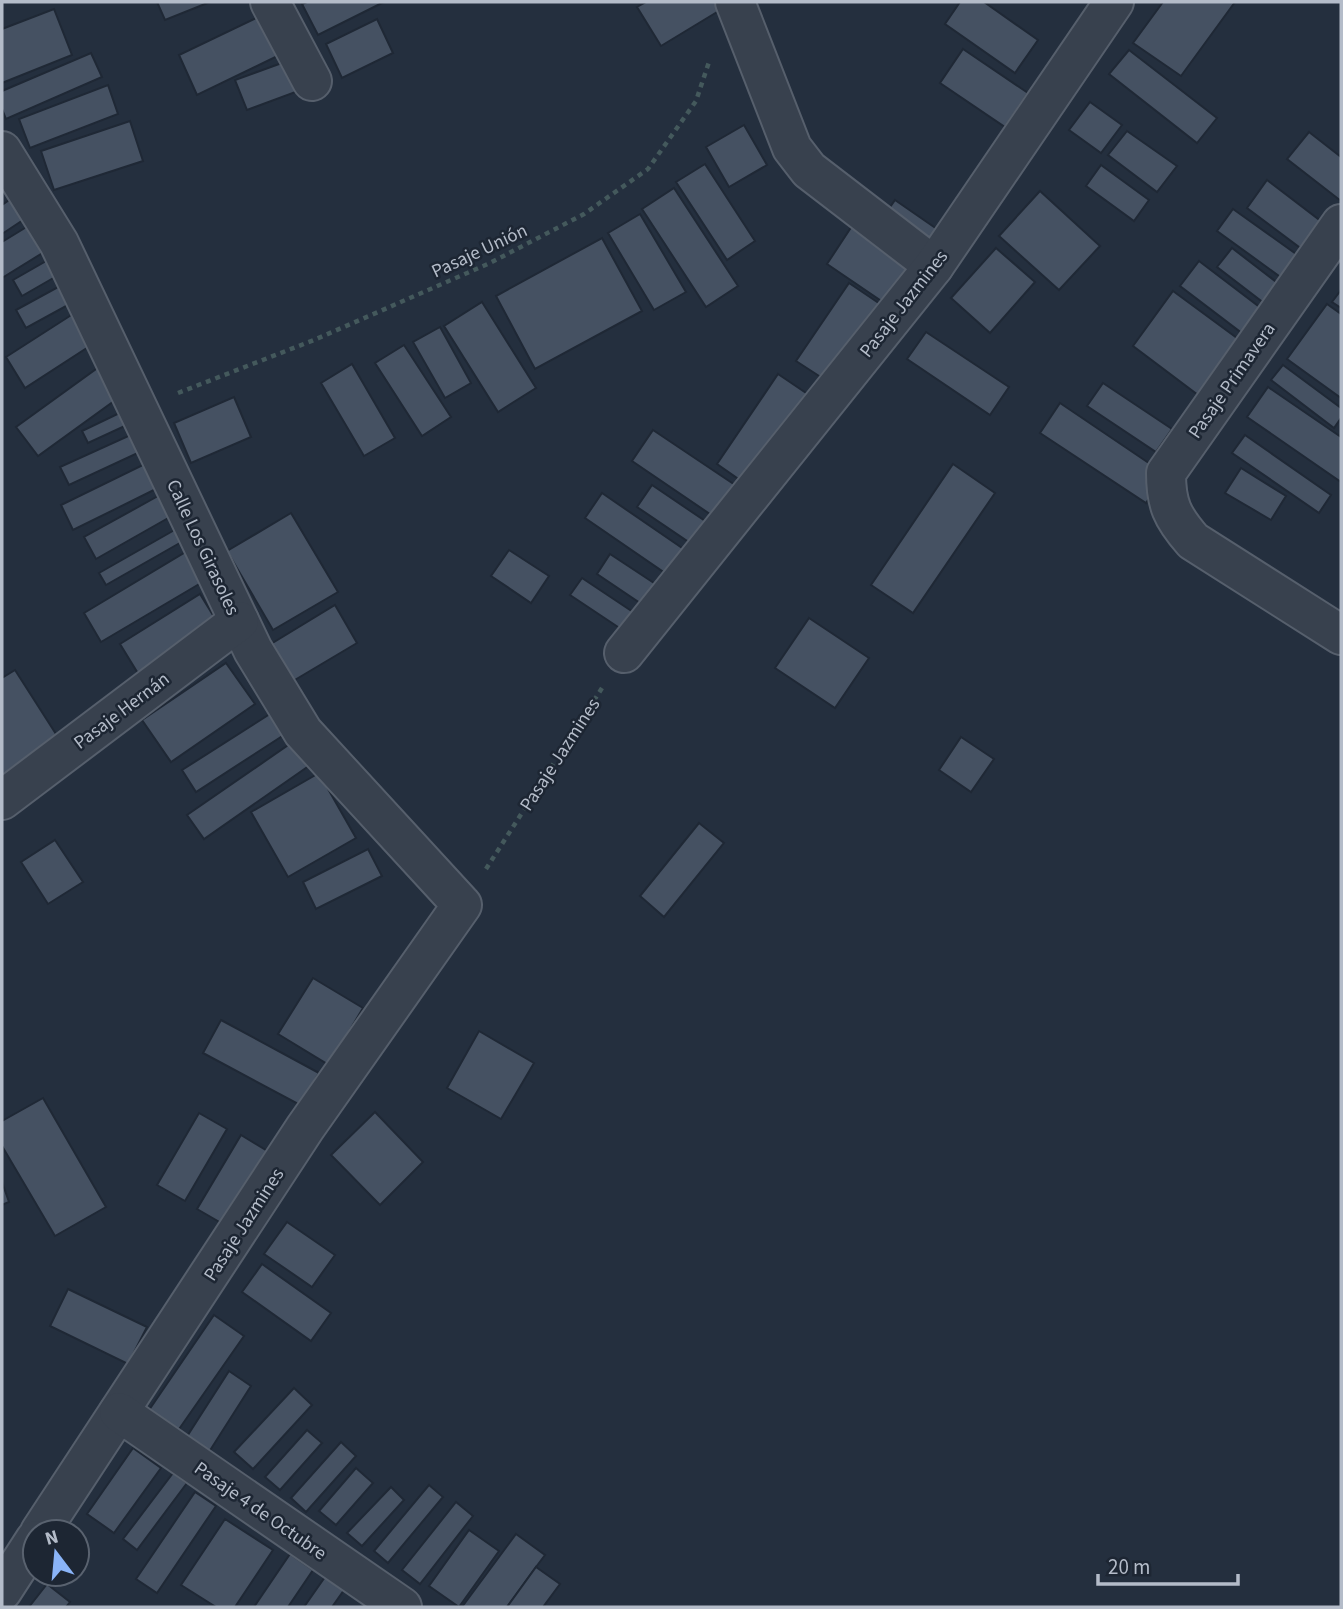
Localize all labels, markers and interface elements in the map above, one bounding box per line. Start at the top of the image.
street label: Pasaje Unión [427,217,532,285]
street label: Pasaje Jazmines [854,244,955,363]
street label: Pasaje Primavera [1182,317,1282,444]
street label: Calle Los Girasoles [159,475,246,620]
street label: Pasaje Hernán [68,666,175,756]
street label: Pasaje Jazmines [514,693,607,817]
street label: Pasaje Jazmines [198,1163,291,1287]
street label: Pasaje 4 de Octubre [188,1455,332,1567]
north arrow [21,1518,91,1588]
text: N [42,1523,62,1553]
scale bar [1098,1542,1238,1586]
text: 20 m [1108,1552,1150,1582]

